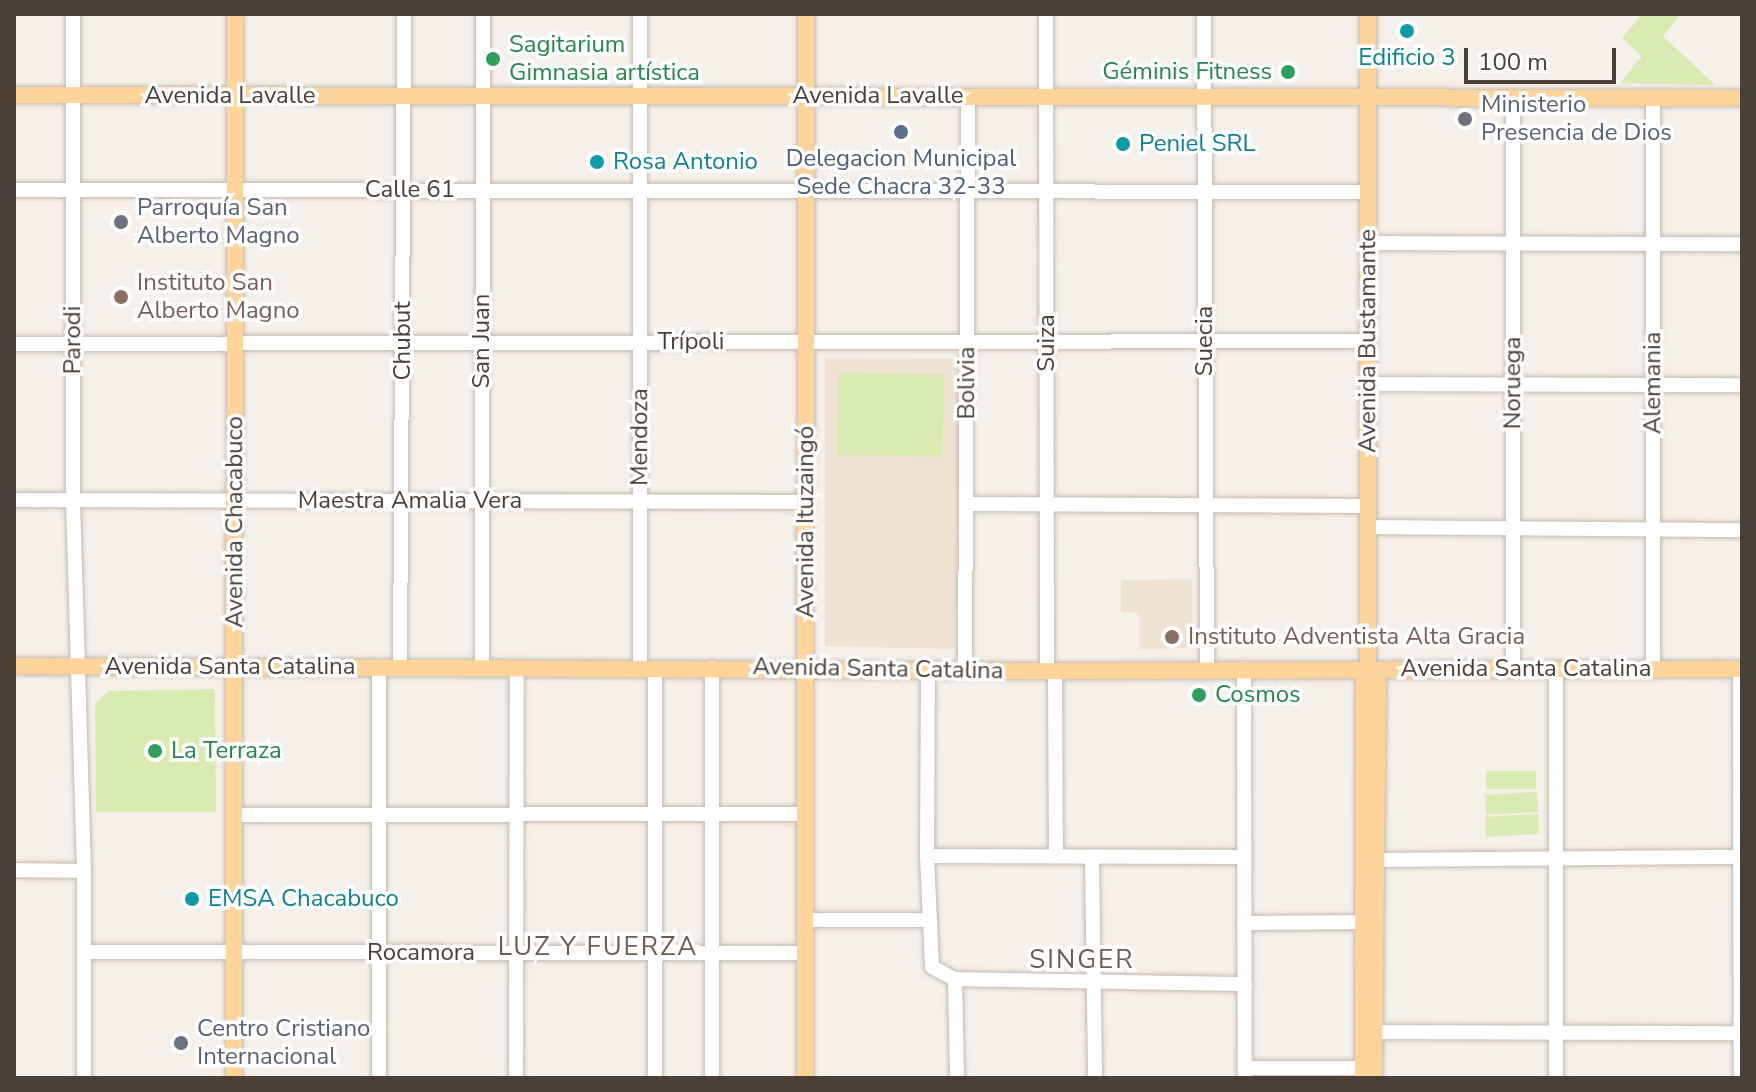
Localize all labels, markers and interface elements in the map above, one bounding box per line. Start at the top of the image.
marker: Edificio 3 [1398,22,1416,40]
place label: Sagitarium Gimnasia artística [509,31,700,87]
scale bar [1468,32,1620,82]
place label: Edificio 3 [1358,44,1456,72]
text: 100 m [1478,46,1548,78]
marker: Sagitarium Gimnasia artística [484,50,502,68]
place label: Géminis Fitness [1102,58,1272,86]
marker: Géminis Fitness [1279,63,1297,81]
street label: Avenida Lavalle [144,82,316,110]
street label: Avenida Lavalle [792,82,964,110]
place label: Ministerio Presencia de Dios [1481,91,1672,147]
marker: Ministerio Presencia de Dios [1456,110,1474,128]
marker: Delegacion Municipal Sede Chacra 32-33 [892,123,910,141]
place label: Peniel SRL [1139,130,1256,158]
marker: Peniel SRL [1114,135,1132,153]
place label: Delegacion Municipal Sede Chacra 32-33 [786,145,1016,201]
place label: Rosa Antonio [613,148,758,176]
marker: Rosa Antonio [588,153,606,171]
street label: Calle 61 [365,176,455,204]
place label: Parroquía San Alberto Magno [137,194,300,250]
marker: Parroquía San Alberto Magno [112,213,130,231]
street label: Avenida Bustamante [1354,229,1382,453]
place label: Instituto San Alberto Magno [137,269,300,325]
marker: Instituto San Alberto Magno [112,288,130,306]
street label: San Juan [468,294,496,388]
street label: Chubut [389,301,417,381]
street label: Parodi [59,306,87,374]
street label: Suecia [1191,306,1219,376]
street label: Suiza [1033,314,1061,372]
street label: Trípoli [658,328,724,356]
street label: Alemania [1639,332,1667,434]
street label: Noruega [1499,337,1527,429]
street label: Bolivia [953,347,981,419]
street label: Mendoza [626,388,654,486]
street label: Avenida Chacabuco [221,416,249,628]
street label: Avenida Ituzaingó [792,426,820,618]
street label: Maestra Amalia Vera [298,487,522,515]
place label: Instituto Adventista Alta Gracia [1188,623,1525,651]
marker: Instituto Adventista Alta Gracia [1163,628,1181,646]
street label: Avenida Santa Catalina [752,652,1004,686]
street label: Avenida Santa Catalina [105,653,355,681]
street label: Avenida Santa Catalina [1401,655,1651,683]
place label: Cosmos [1215,681,1301,709]
marker: Cosmos [1190,686,1208,704]
place label: La Terraza [171,737,282,765]
marker: La Terraza [146,742,164,760]
place label: EMSA Chacabuco [208,885,399,913]
marker: EMSA Chacabuco [183,890,201,908]
district label: LUZ Y FUERZA [498,931,698,963]
street label: Rocamora [367,939,475,967]
district label: SINGER [1029,944,1135,976]
place label: Centro Cristiano Internacional [197,1015,370,1071]
marker: Centro Cristiano Internacional [172,1034,190,1052]

